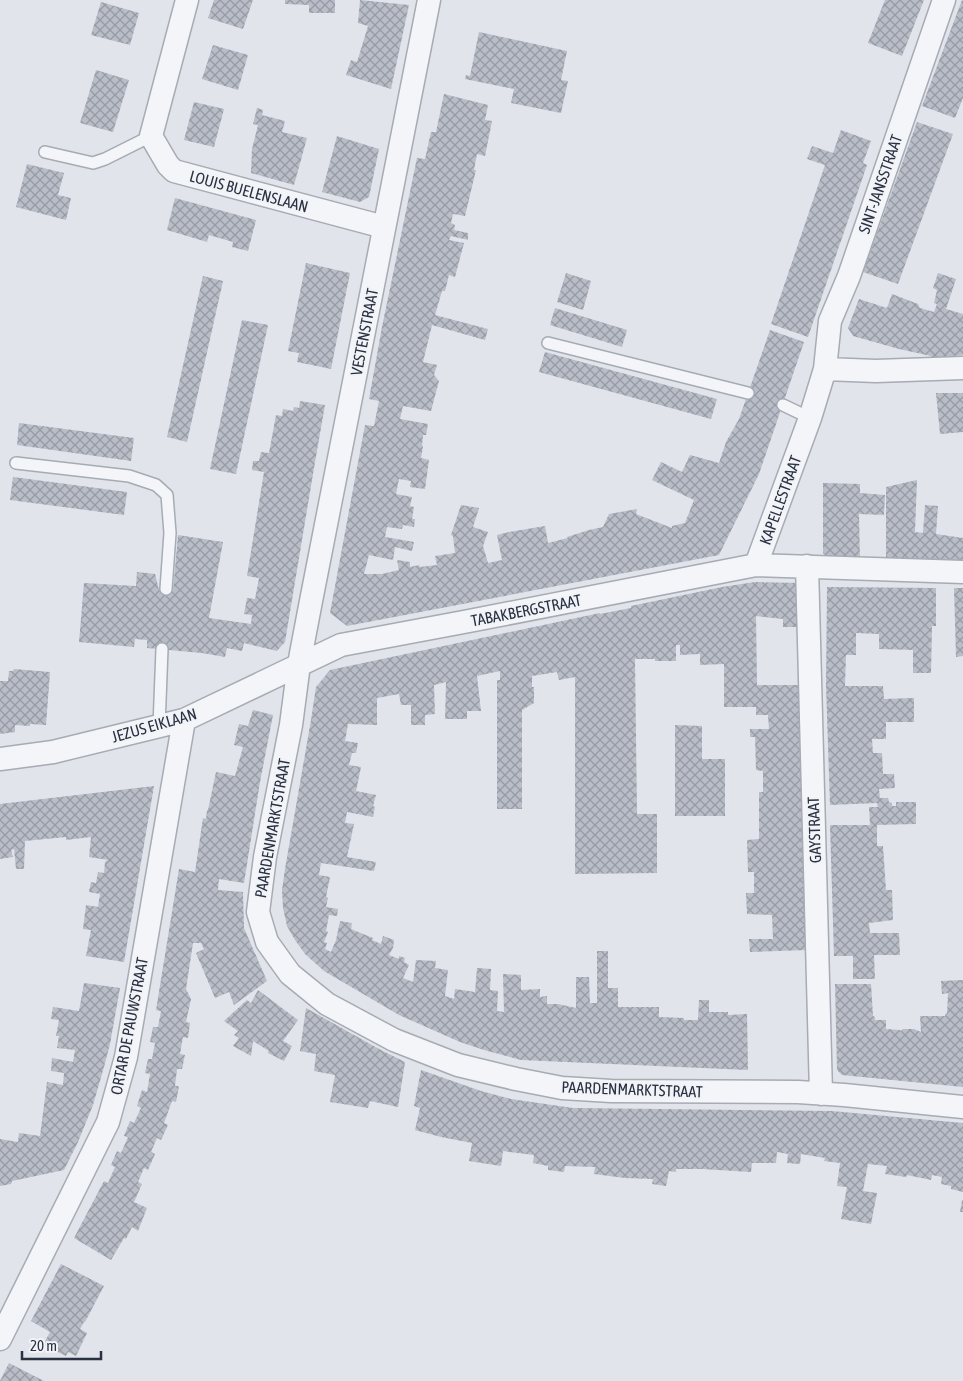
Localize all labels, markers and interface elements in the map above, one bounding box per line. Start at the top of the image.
street label: SINT-JANSSTRAAT [855,132,905,236]
street label: LOUIS BUELENSLAAN [188,167,310,215]
street label: VESTENSTRAAT [347,287,381,377]
street label: KAPELLESTRAAT [756,453,804,547]
street label: TABAKBERGSTRAAT [469,590,583,630]
street label: JEZUS EIKLAAN [109,704,199,746]
street label: PAARDENMARKTSTRAAT [251,757,293,899]
street label: GAYSTRAAT [804,796,824,864]
street label: ORTAR DE PAUWSTRAAT [107,956,151,1096]
street label: PAARDENMARKTSTRAAT [561,1078,703,1100]
scale bar [22,1328,101,1360]
text: 20 m [30,1337,57,1354]

